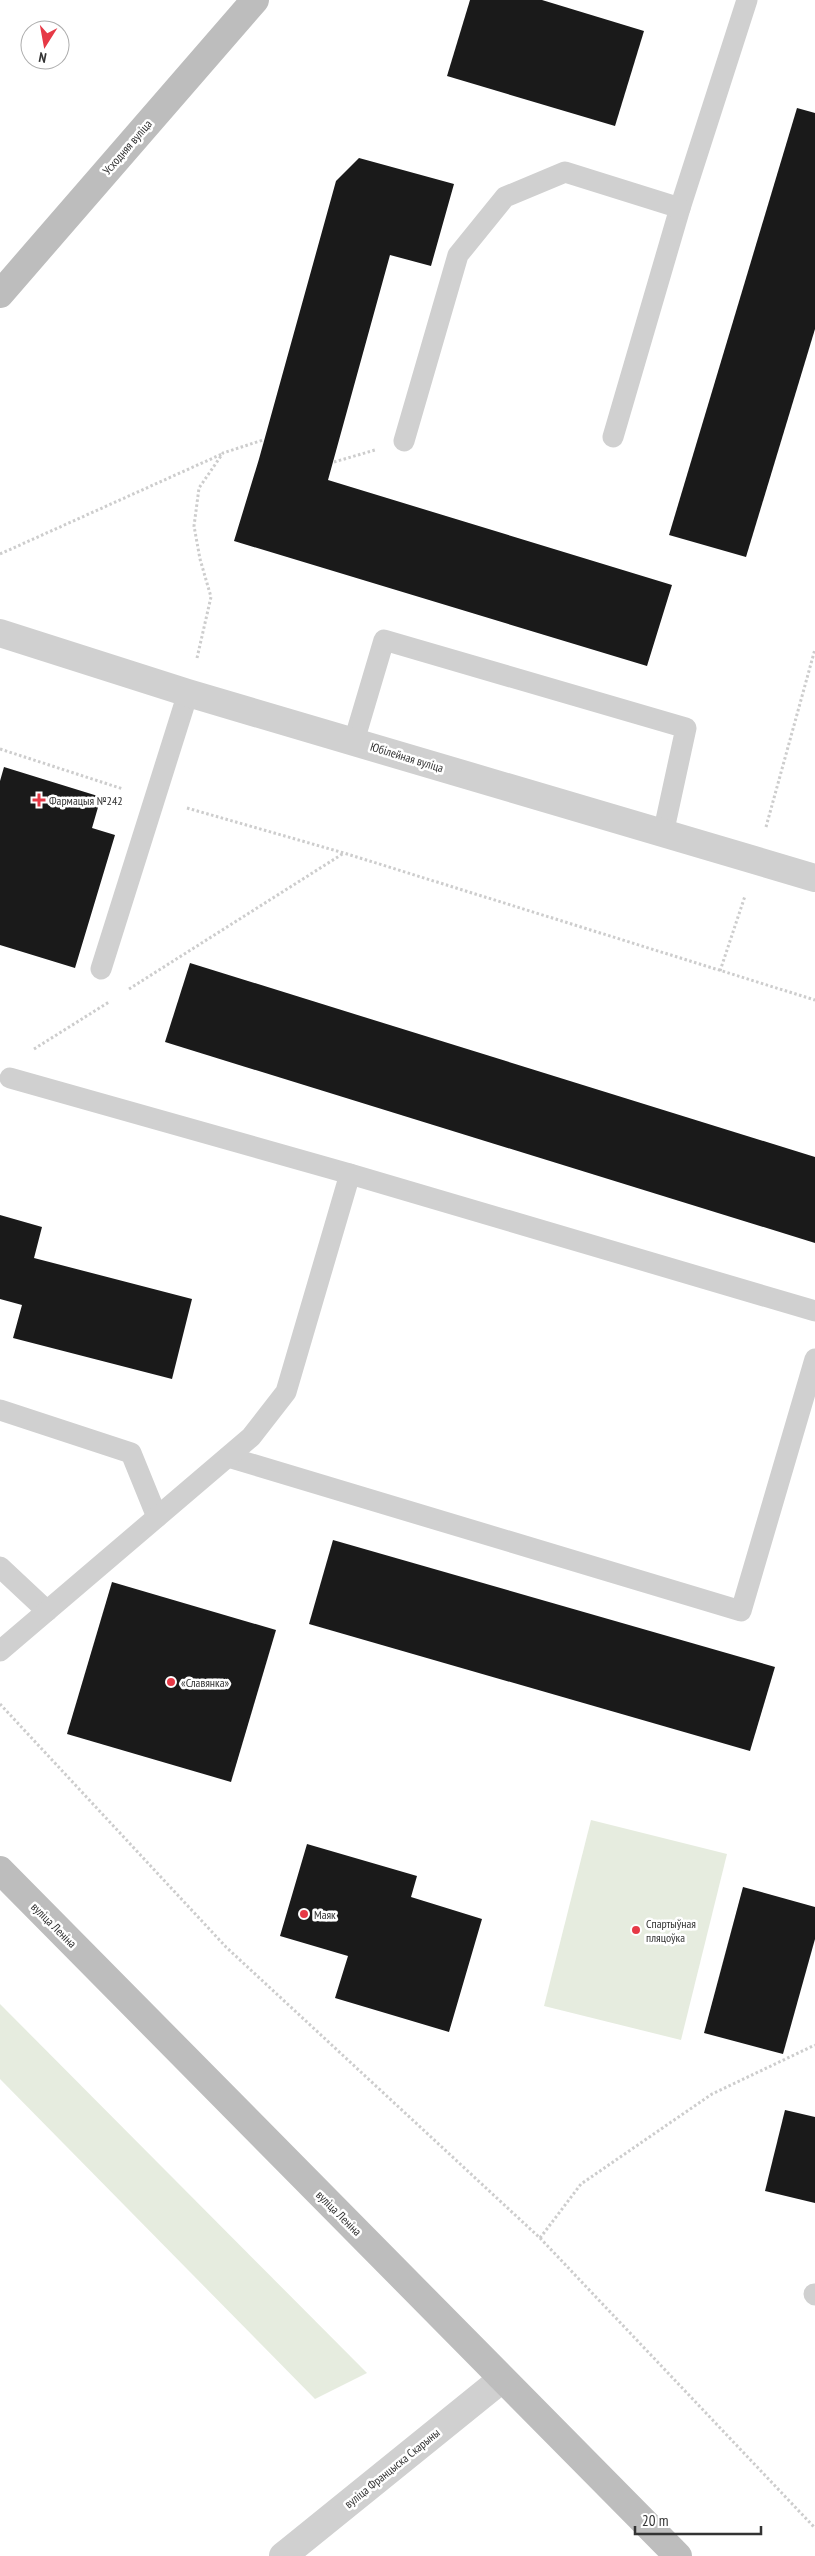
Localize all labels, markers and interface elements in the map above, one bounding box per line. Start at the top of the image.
north arrow [20,20,70,70]
text: N [37,48,48,67]
street label: Усходняя вуліца [99,116,155,178]
street label: Юбілейная вуліца [369,739,445,775]
place label: Фармацыя №242 [49,793,123,808]
marker: Фармацыя №242 [33,794,45,806]
place label: «Славянка» [181,1675,230,1690]
marker: «Славянка» [165,1676,177,1688]
street label: вуліца Леніна [28,1899,80,1951]
place label: Маяк [314,1907,336,1922]
marker: Маяк [298,1908,310,1920]
place label: Спартыўная пляцоўка [646,1916,696,1945]
marker: Спартыўная пляцоўка [630,1924,642,1936]
street label: вуліца Леніна [313,2187,365,2239]
street label: вуліца Францыска Скарыны [341,2425,443,2511]
scale bar [635,2504,761,2536]
text: 20 m [642,2511,668,2530]

